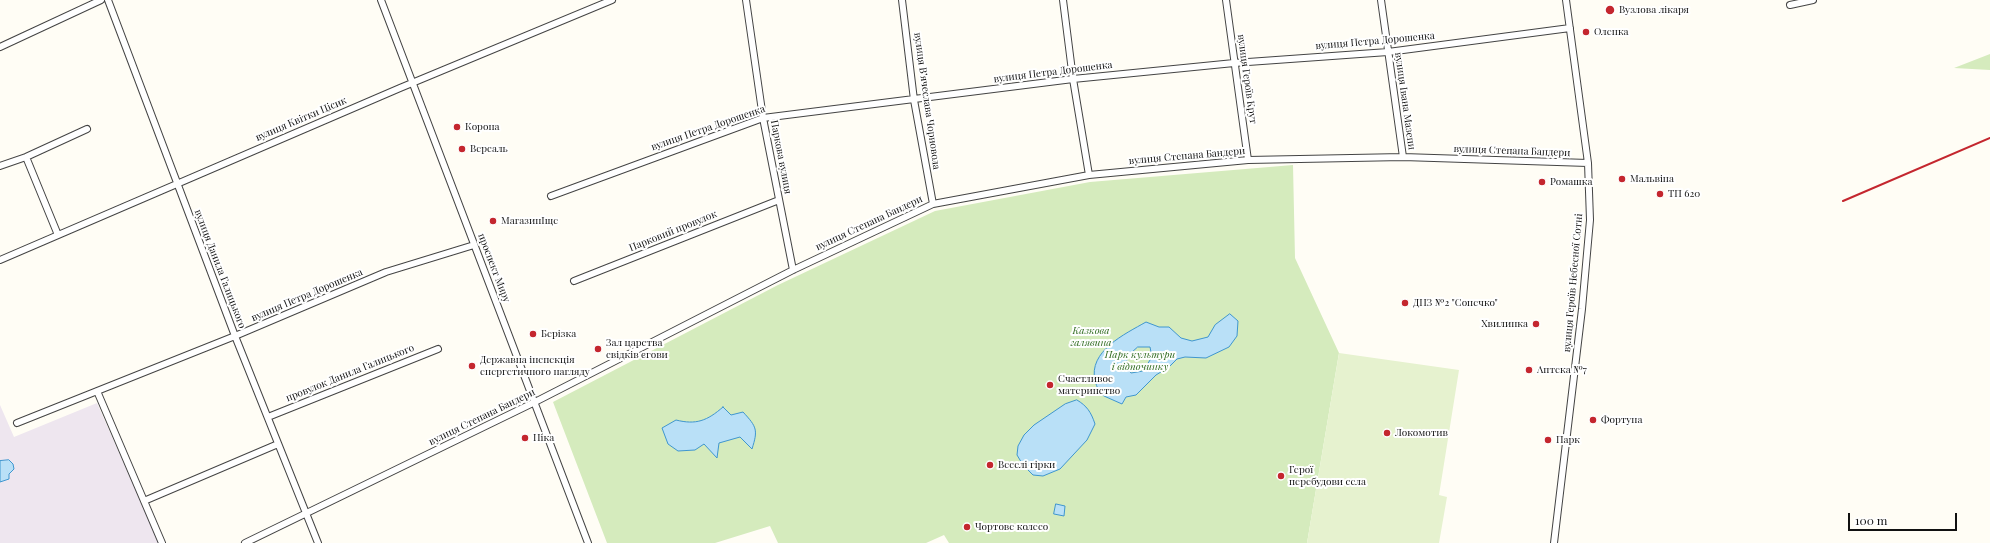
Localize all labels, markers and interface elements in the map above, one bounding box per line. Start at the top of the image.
marker: Вузлова лікаря [1604,4,1616,16]
place label: Вузлова лікаря [1619,4,1689,16]
place label: Оленка [1594,26,1629,38]
marker: Оленка [1581,27,1591,37]
street label: вулиця Петра Дорошенка [1315,30,1435,52]
street label: вулиця Вʼячеслава Чорновола [911,32,943,170]
street label: вулиця Героїв Крут [1235,33,1259,125]
street label: вулиця Івана Мазепи [1392,51,1418,151]
street label: вулиця Петра Дорошенка [993,59,1113,85]
street label: вулиця Квітки Цісик [254,94,348,144]
street label: вулиця Петра Дорошенка [649,103,767,153]
street label: Паркова вулиця [768,119,794,195]
place label: Корона [465,121,499,133]
marker: Корона [452,122,462,132]
place label: Версаль [470,143,508,155]
street label: вулиця Степана Бандери [1453,143,1571,159]
marker: Версаль [457,144,467,154]
street label: вулиця Степана Бандери [1128,145,1246,167]
place label: Мальвіна [1630,173,1674,185]
marker: Мальвіна [1617,174,1627,184]
place label: Ромашка [1550,176,1592,188]
marker: Ромашка [1537,177,1547,187]
place label: ТП 620 [1668,188,1700,200]
marker: ТП 620 [1655,189,1665,199]
street label: вулиця Степана Бандери [814,193,924,253]
street label: вулиця Данила Галицького [192,208,248,330]
street label: Парковий провулок [627,208,719,254]
street label: вулиця Героїв Небесної Сотні [1561,213,1585,353]
place label: МагазинІще [501,215,558,227]
marker: МагазинІще [488,216,498,226]
street label: проспект Миру [475,232,513,304]
street label: вулиця Петра Дорошенка [250,266,364,324]
place label: ДНЗ №2 "Сонечко" [1413,297,1498,309]
marker: ДНЗ №2 "Сонечко" [1400,298,1410,308]
place label: Хвилинка [1481,318,1528,330]
marker: Хвилинка [1531,319,1541,329]
park label: Казкова галявина [1070,325,1112,348]
place label: Берізка [541,328,576,340]
marker: Берізка [528,329,538,339]
place label: Зал царства свідків єгови [606,337,668,360]
street label: провулок Данила Галицького [284,342,416,404]
marker: Зал царства свідків єгови [593,344,603,354]
park label: Парк культури і відпочинку [1105,349,1175,372]
place label: Державна інспекція енергетичного нагляду [480,354,590,378]
marker: Державна інспекція енергетичного нагляду [467,361,477,371]
place label: Аптека №7 [1537,364,1587,376]
marker: Аптека №7 [1524,365,1534,375]
place label: Счастливое материнство [1058,373,1120,396]
marker: Счастливое материнство [1045,380,1055,390]
street label: вулиця Степана Бандери [427,386,537,448]
place label: Фортуна [1601,414,1642,426]
marker: Фортуна [1588,415,1598,425]
place label: Локомотив [1395,427,1448,439]
marker: Локомотив [1382,428,1392,438]
place label: Ніка [533,432,554,444]
marker: Ніка [520,433,530,443]
place label: Парк [1556,434,1580,446]
marker: Парк [1543,435,1553,445]
place label: Веселі гірки [998,459,1055,471]
marker: Веселі гірки [985,460,995,470]
place label: Герої перебудови села [1289,464,1366,488]
marker: Герої перебудови села [1276,471,1286,481]
scale bar [1850,505,1959,531]
text: 100 m [1855,512,1887,528]
place label: Чортове колесо [975,521,1048,533]
marker: Чортове колесо [962,522,972,532]

